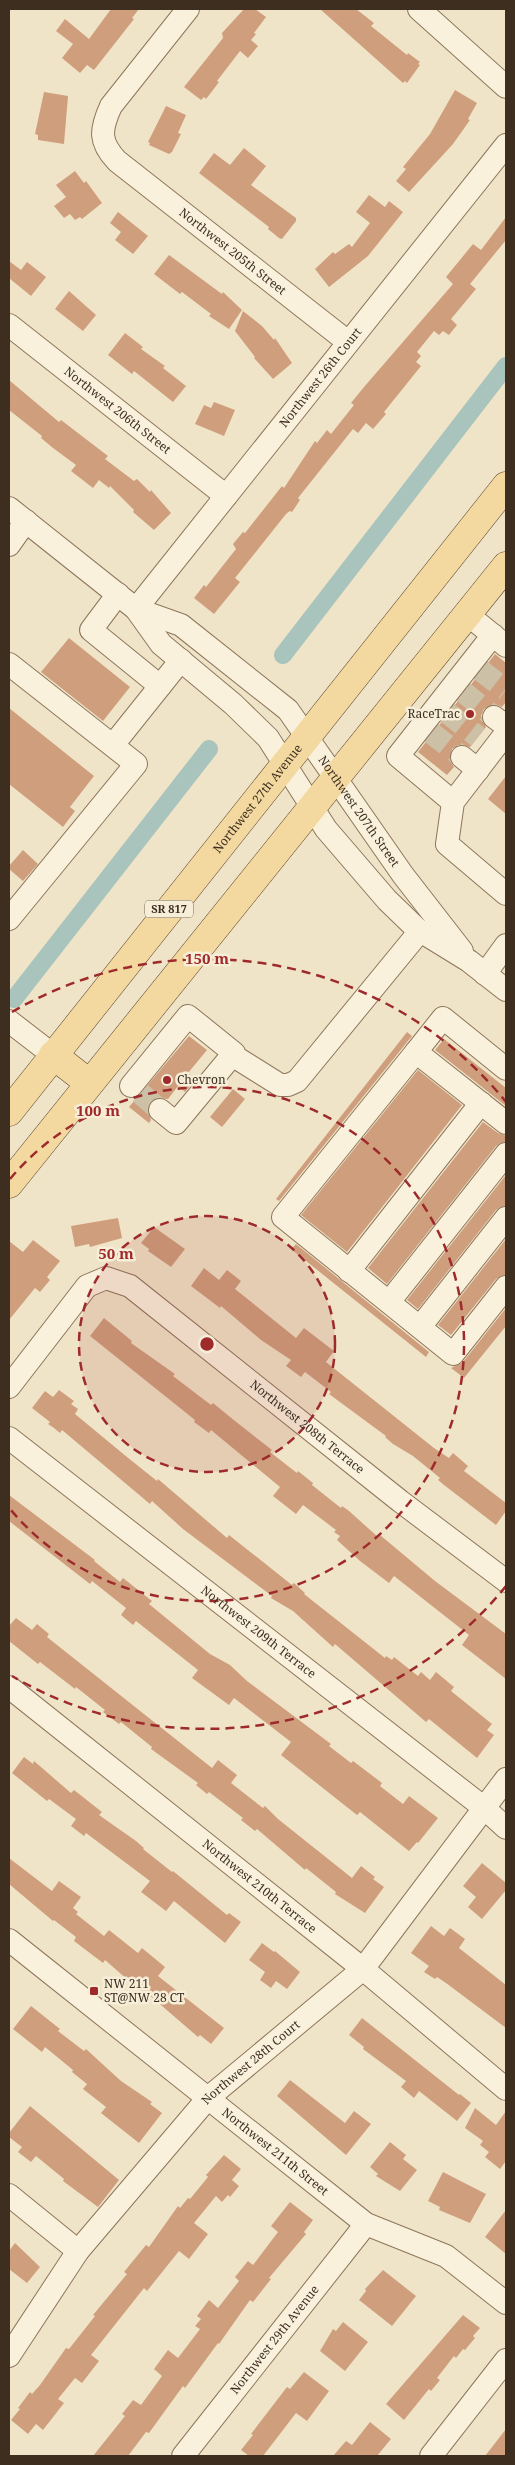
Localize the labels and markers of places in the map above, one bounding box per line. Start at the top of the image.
place label: RaceTrac [408,705,460,722]
marker: RaceTrac [464,708,476,720]
place label: Chevron [177,1071,226,1088]
marker: Chevron [161,1074,173,1086]
centre of rings [198,1335,216,1353]
place label: NW 211 ST@NW 28 CT [104,1975,185,2006]
marker: NW 211 ST@NW 28 CT [88,1985,100,1997]

